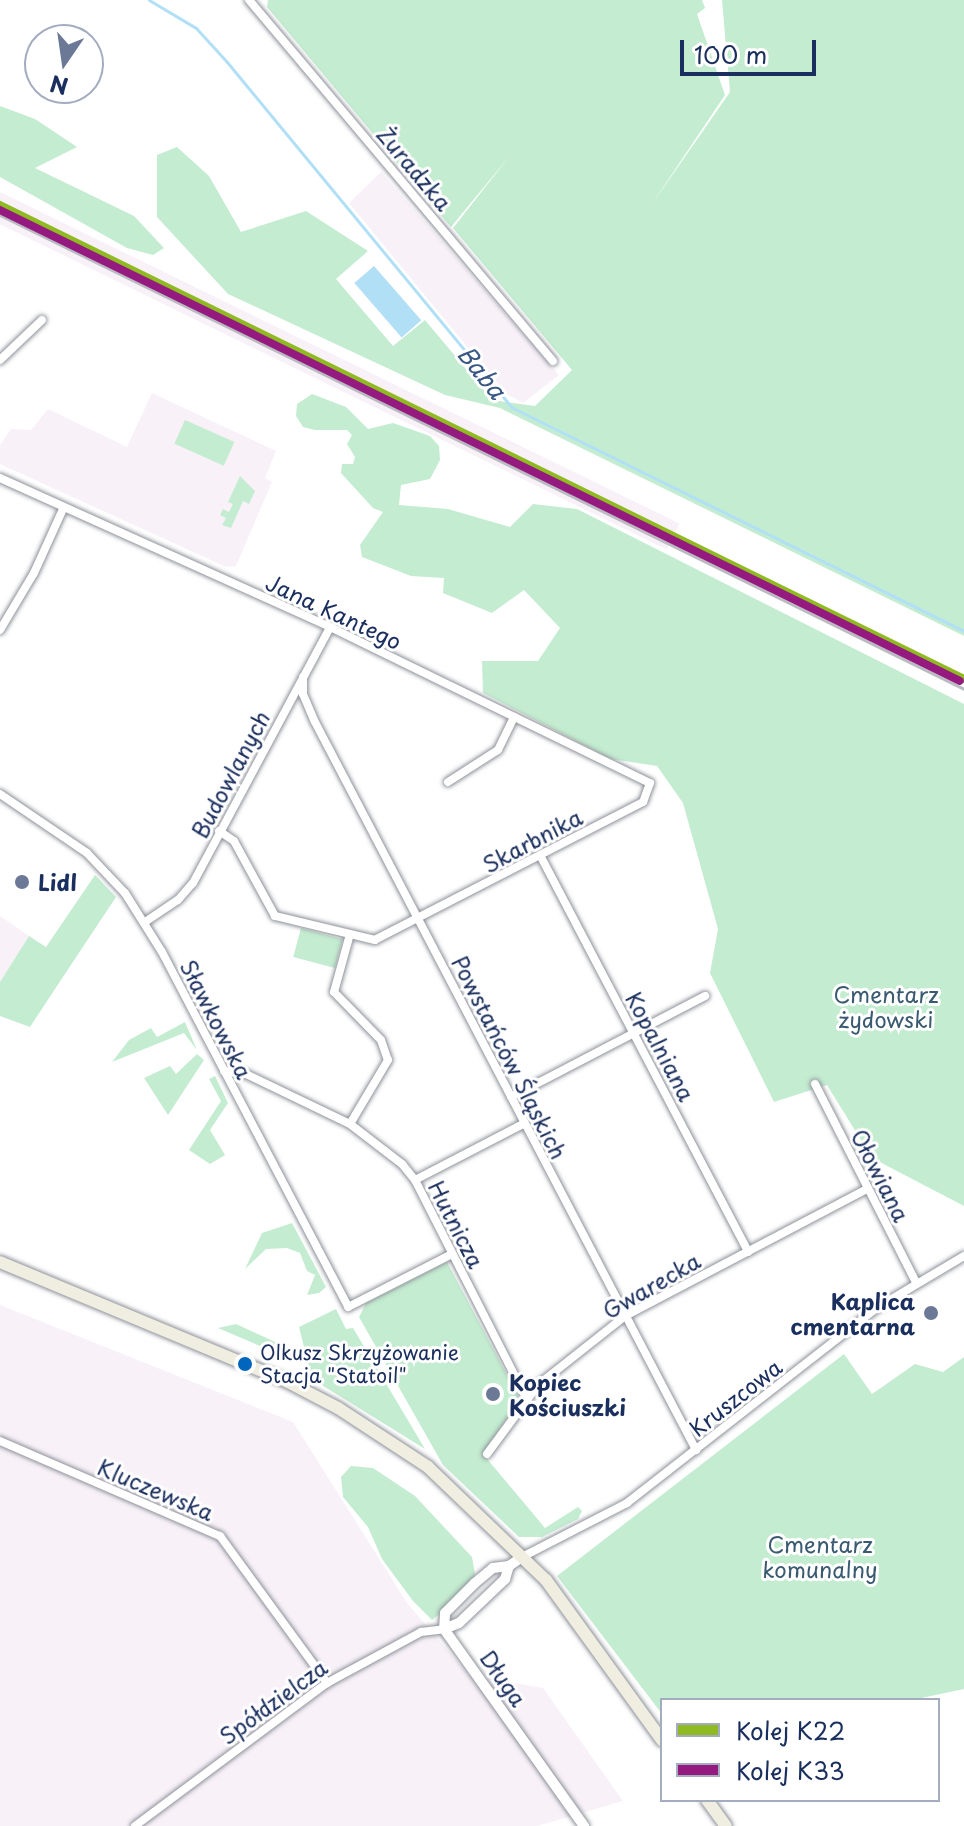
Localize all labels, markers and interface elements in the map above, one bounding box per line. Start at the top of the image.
north arrow [24,24,104,104]
scale bar [684,24,820,74]
text: 100 m [694,36,767,72]
text: N [47,68,71,104]
street label: Żuradzka [372,121,458,215]
water label: Baba [452,340,512,404]
street label: Jana Kantego [263,568,405,654]
street label: Budowlanych [185,706,275,842]
street label: Skarbnika [478,803,586,877]
place label: Lidl [38,869,77,895]
marker: Lidl [13,873,31,891]
street label: Powstańców Śląskich [447,951,573,1163]
street label: Sławkowska [176,955,258,1083]
park label: Cmentarz żydowski [833,980,939,1032]
street label: Kopalniana [621,987,701,1105]
street label: Ołowiana [847,1124,915,1226]
street label: Hutnicza [424,1176,490,1272]
street label: Gwarecka [598,1247,704,1323]
place label: Kaplica cmentarna [790,1287,915,1338]
marker: Kaplica cmentarna [922,1304,940,1322]
place label: Olkusz Skrzyżowanie Stacja "Statoil" [260,1340,460,1387]
street label: Kruszcowa [684,1353,786,1441]
marker: Olkusz Skrzyżowanie Stacja "Statoil" [237,1356,253,1372]
place label: Kopiec Kościuszki [509,1368,626,1420]
marker: Kopiec Kościuszki [484,1385,502,1403]
street label: Kluczewska [94,1453,218,1525]
park label: Cmentarz komunalny [762,1530,878,1582]
street label: Długa [475,1645,533,1711]
street label: Spółdzielcza [214,1653,332,1749]
legend [660,1698,940,1802]
text: Kolej K22 [736,1712,845,1748]
text: Kolej K33 [736,1752,845,1788]

